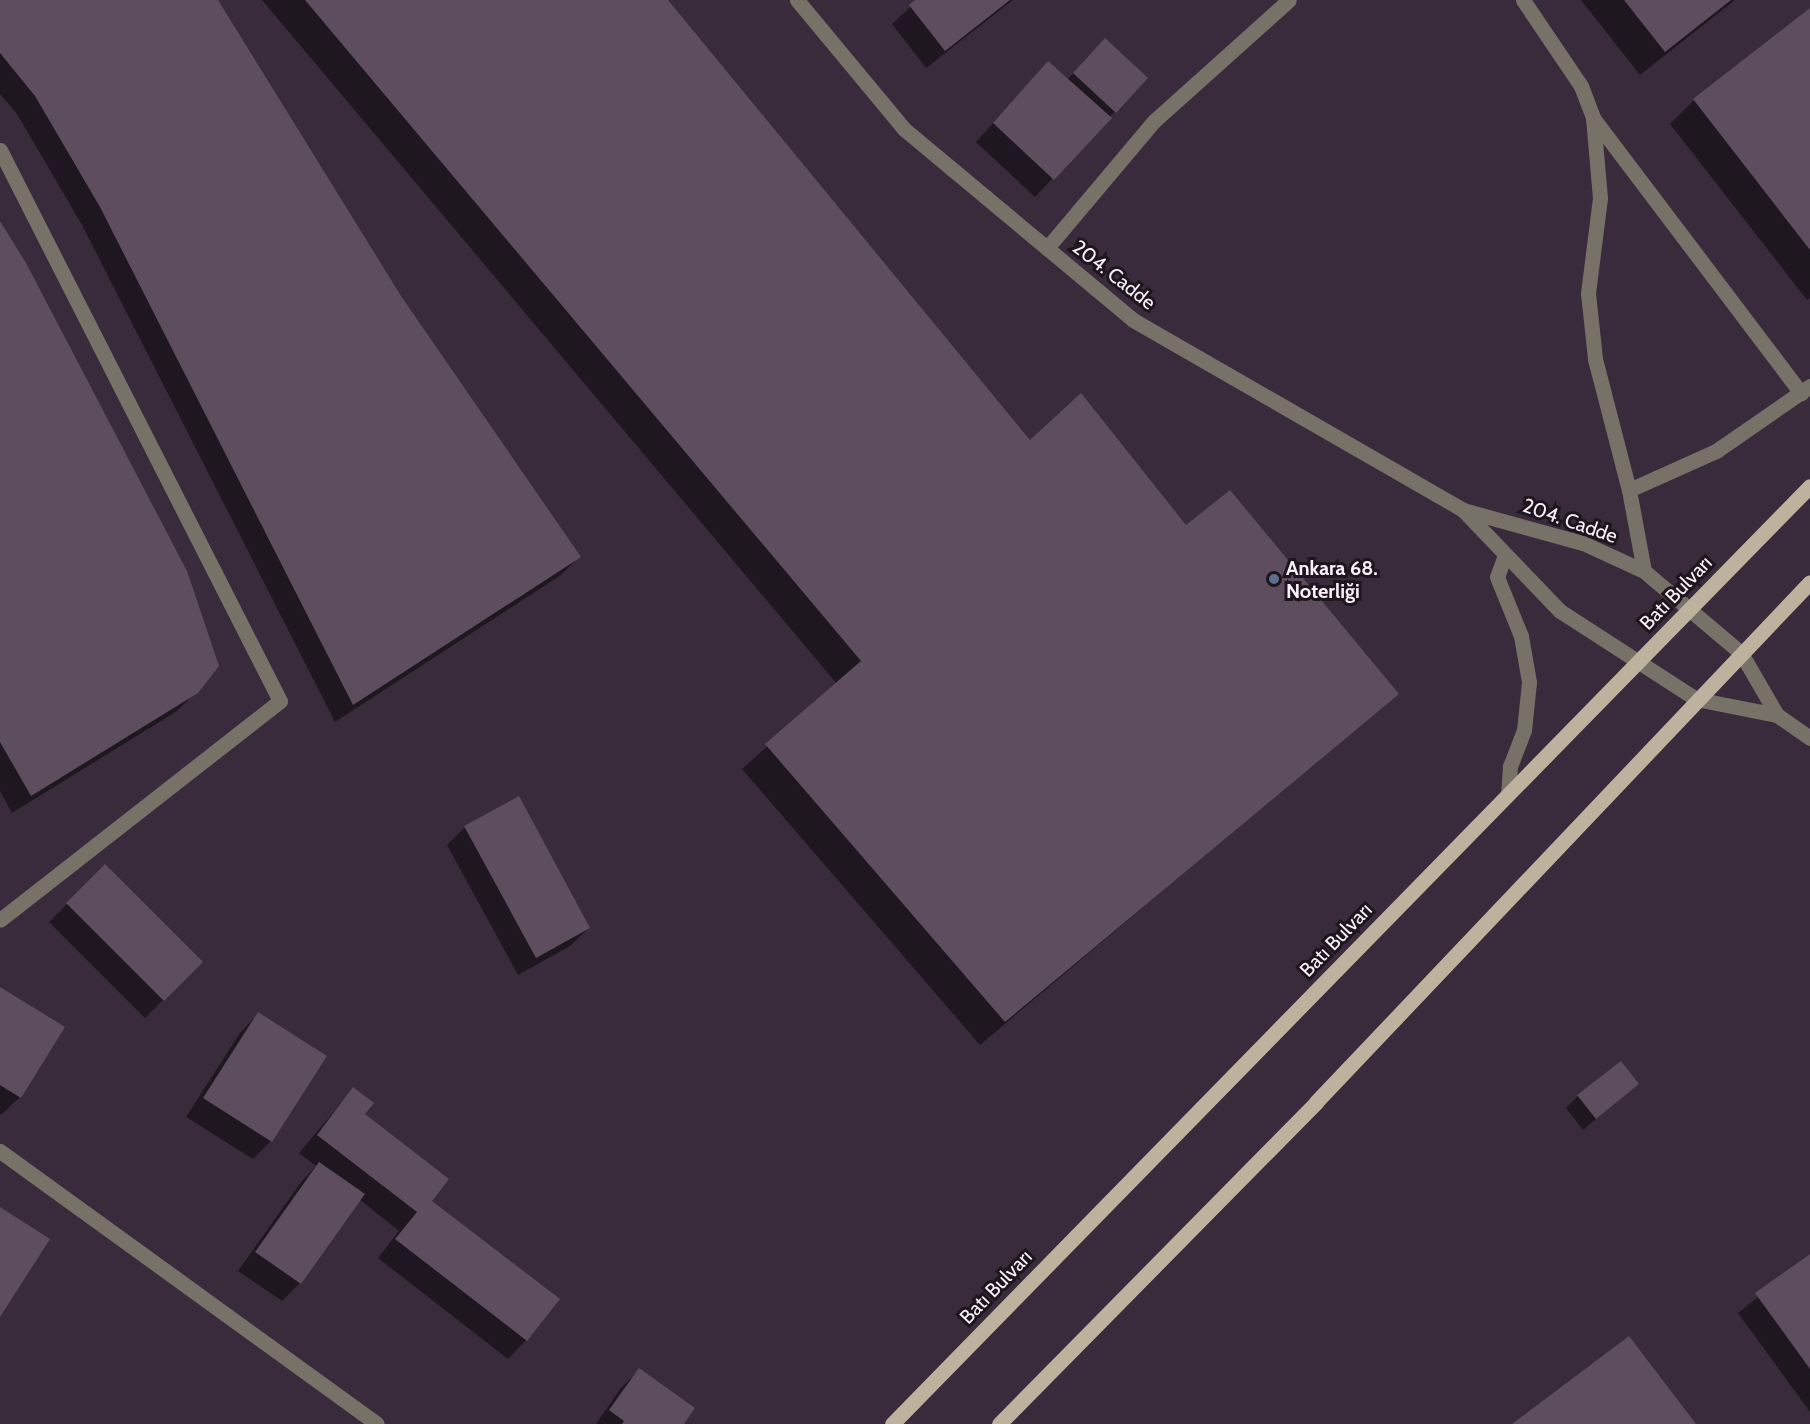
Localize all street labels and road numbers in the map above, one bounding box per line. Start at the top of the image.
street label: 204. Cadde [1068,235,1160,315]
street label: 204. Cadde [1519,494,1621,548]
street label: Batı Bulvarı [1635,551,1717,635]
street label: Batı Bulvarı [1295,898,1377,982]
street label: Batı Bulvarı [955,1245,1037,1329]

